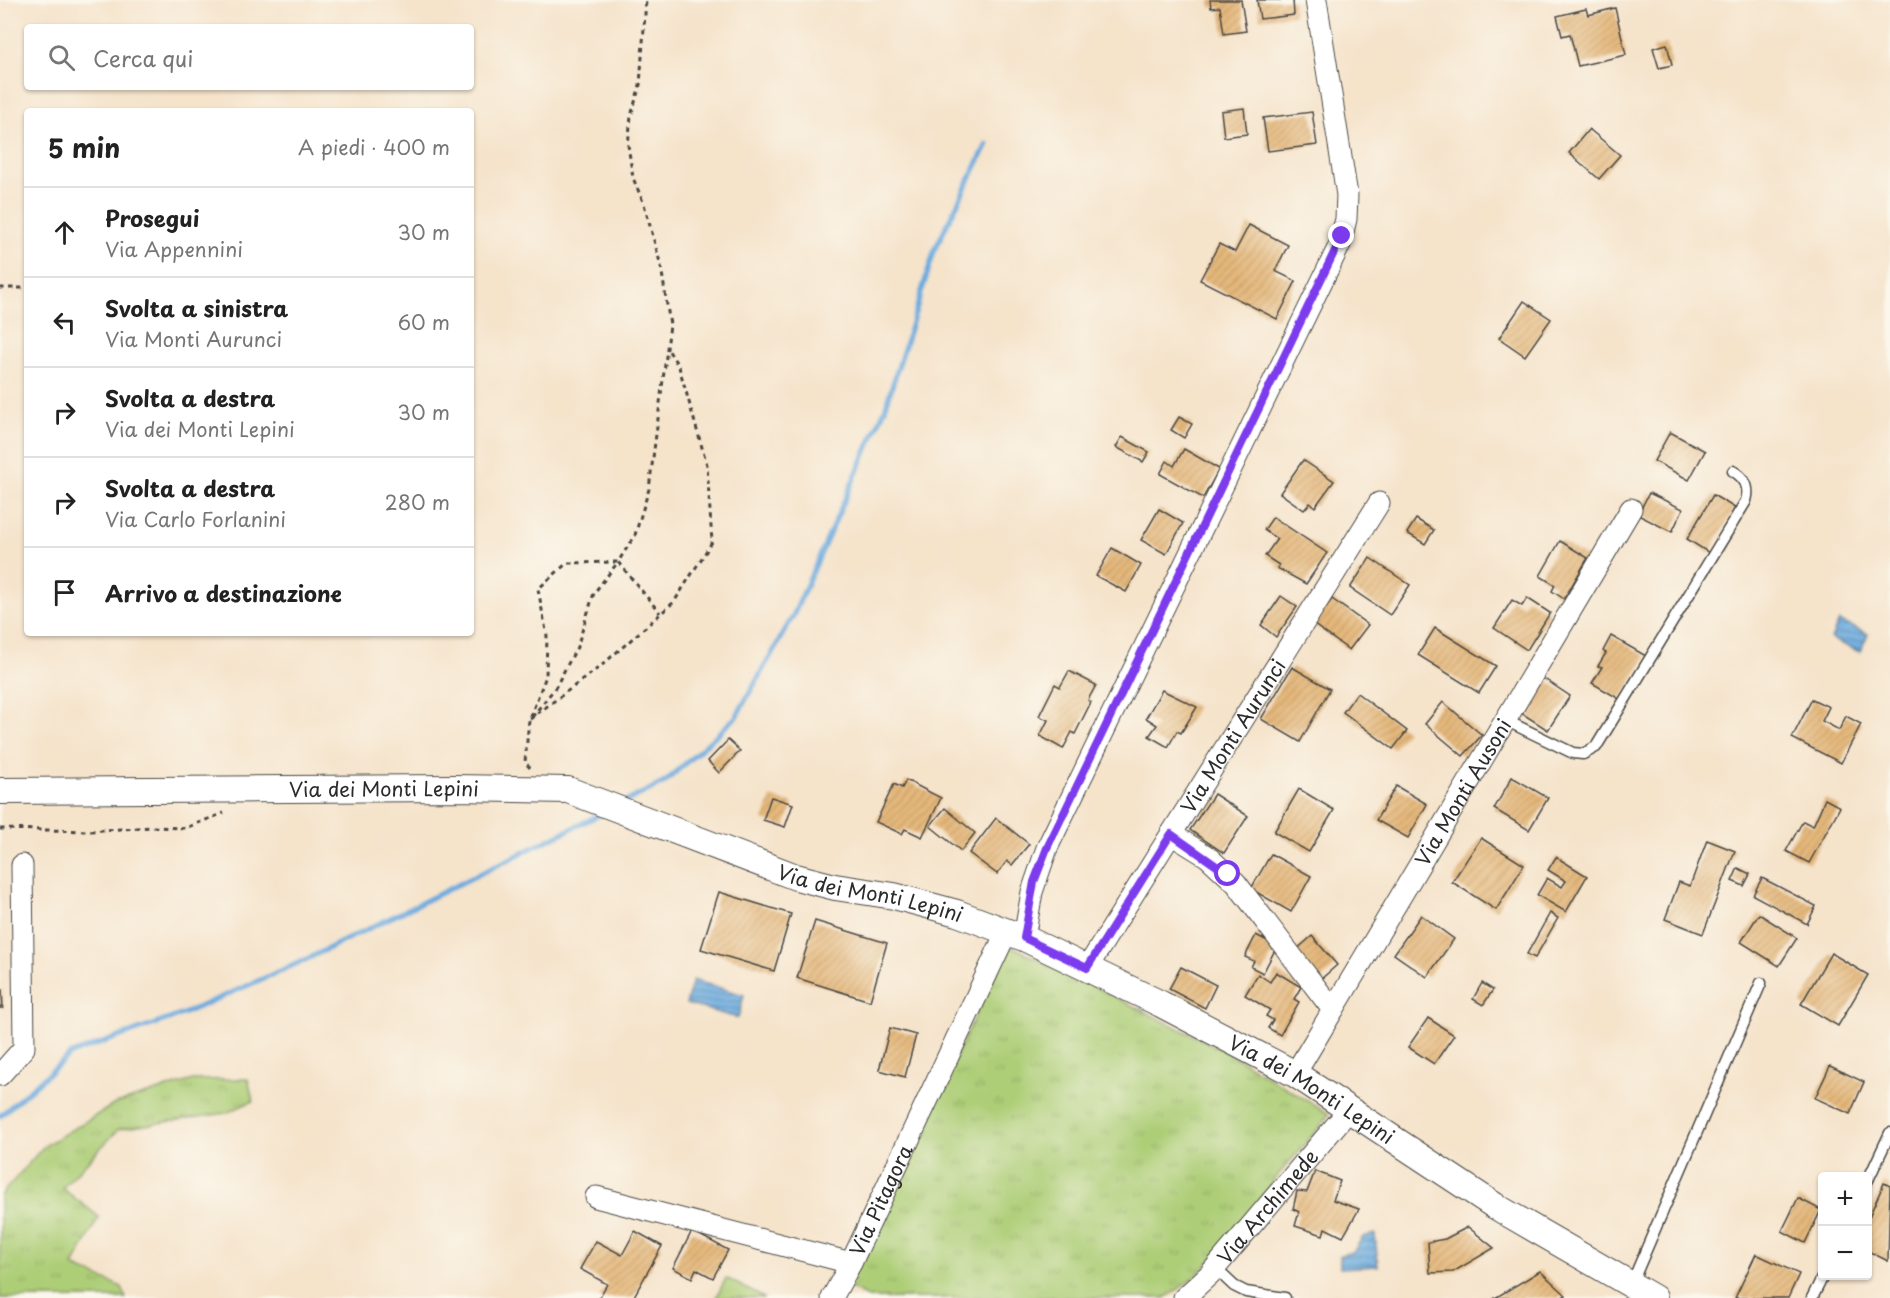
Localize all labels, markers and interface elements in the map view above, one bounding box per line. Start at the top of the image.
search box [24,24,474,90]
icon: search [45,41,78,74]
text: Cerca qui [93,41,193,74]
text: 5 min [48,128,120,167]
text: A piedi · 400 m [298,132,450,162]
text: Prosegui [105,201,199,234]
icon: ahead [48,216,81,249]
text: 30 m [397,217,450,247]
route end [1328,222,1354,248]
text: Via Appennini [105,234,243,264]
text: Svolta a sinistra [105,291,288,324]
icon: left [48,306,81,339]
text: 60 m [398,307,450,337]
text: Via Monti Aurunci [105,324,282,354]
text: Svolta a destra [105,381,275,414]
icon: right [48,396,81,429]
text: 30 m [397,397,450,427]
text: Via dei Monti Lepini [105,414,295,444]
text: Svolta a destra [105,471,275,504]
icon: right [48,486,81,519]
text: 280 m [385,487,450,517]
text: Via Carlo Forlanini [105,504,286,534]
icon: arrive [48,576,81,609]
text: Arrivo a destinazione [105,576,342,609]
street label: Via Monti Aurunci [1173,653,1293,819]
street label: Via Monti Ausoni [1407,713,1518,871]
street label: Via dei Monti Lepini [289,773,479,804]
street label: Via dei Monti Lepini [773,856,968,929]
route start [1214,860,1240,886]
street label: Via dei Monti Lepini [1223,1027,1401,1151]
street label: Via Pitagora [841,1139,920,1261]
street label: Via Archimede [1210,1142,1325,1270]
map controls [1818,1172,1872,1280]
button: + [1818,1172,1872,1226]
button: − [1818,1226,1872,1280]

